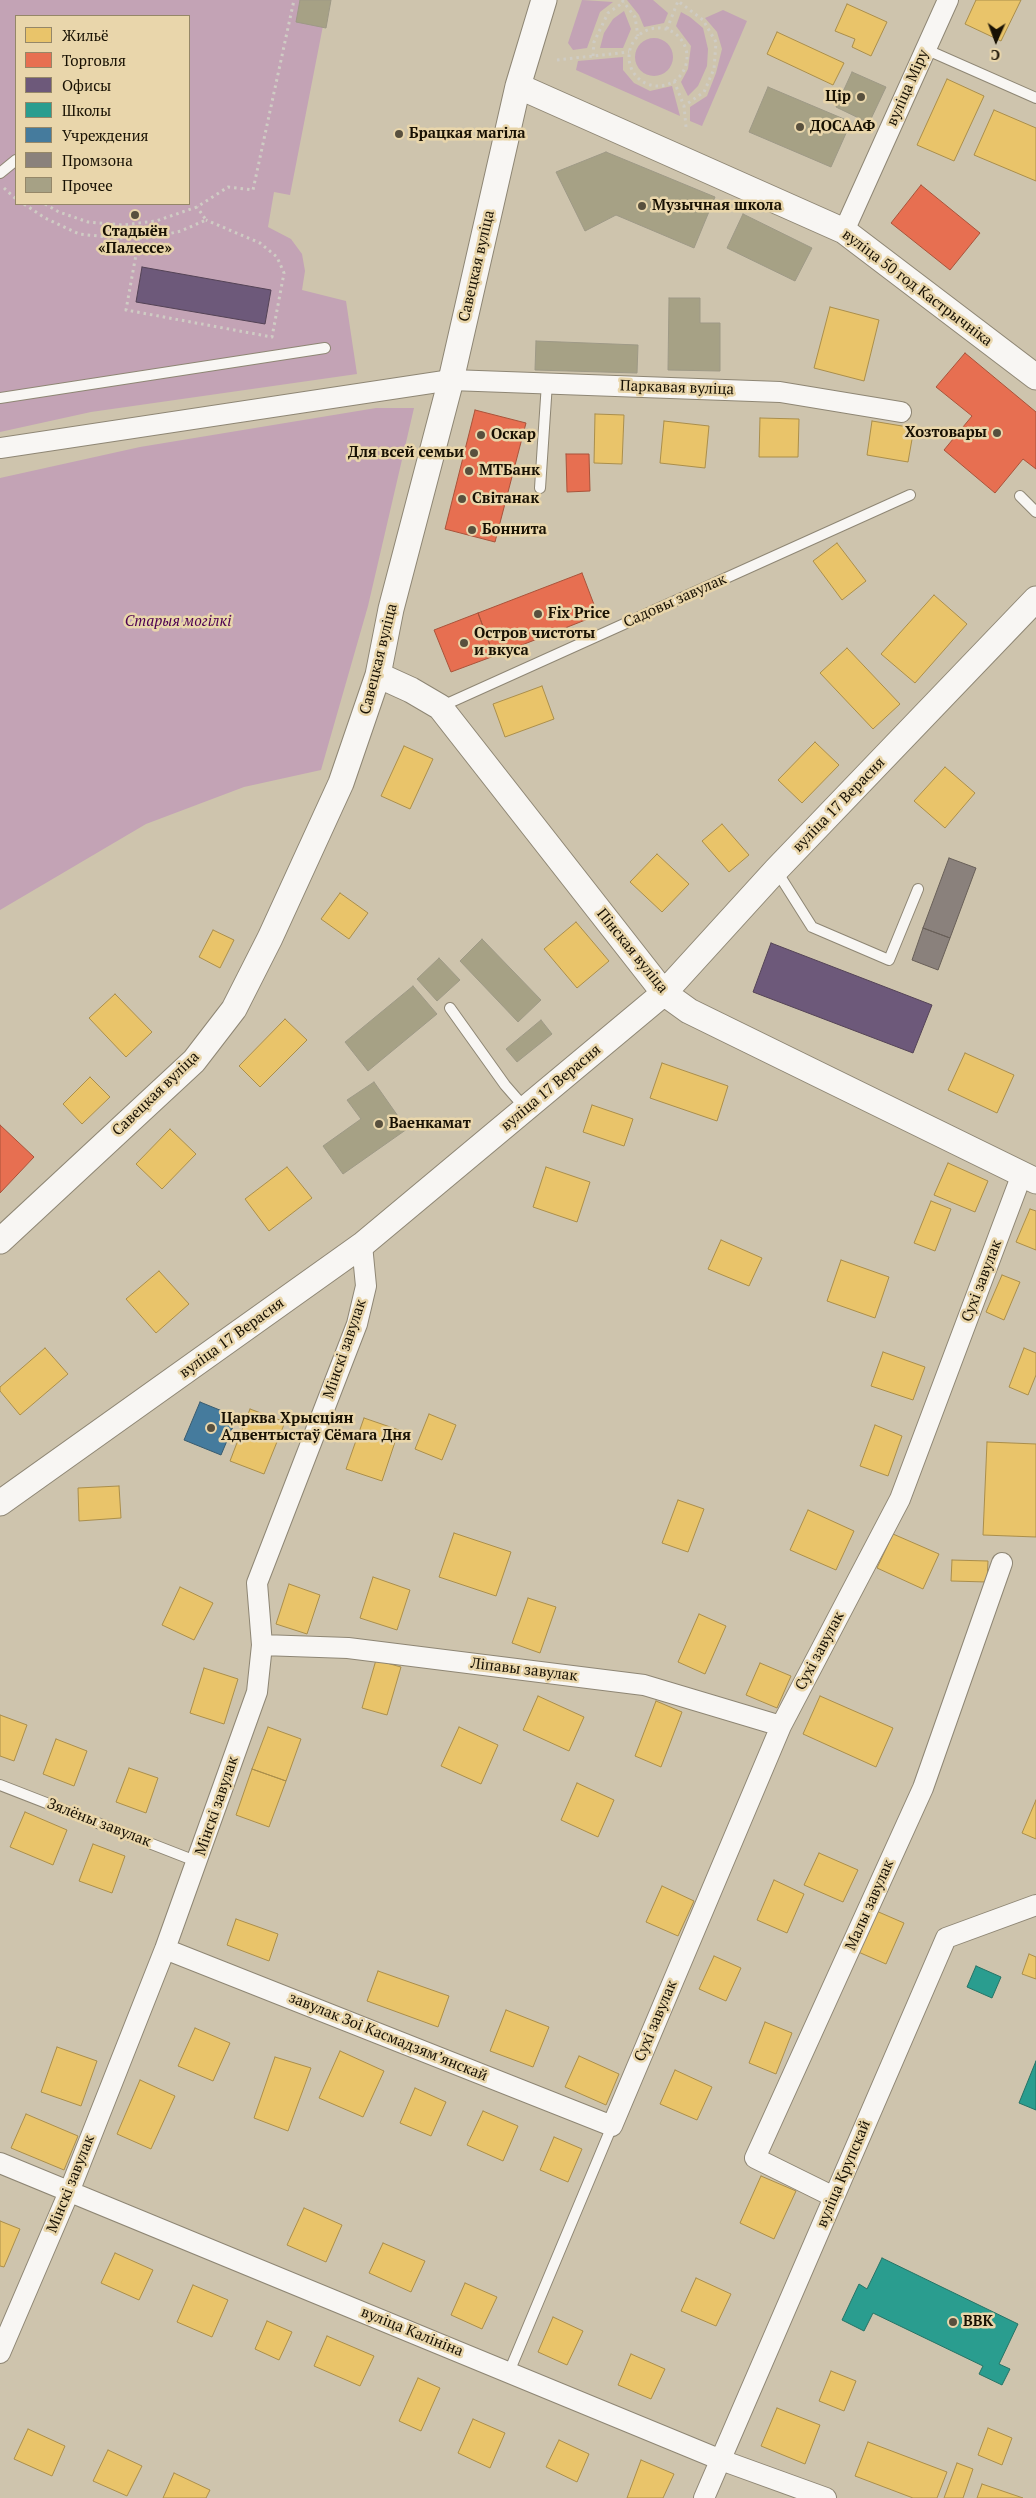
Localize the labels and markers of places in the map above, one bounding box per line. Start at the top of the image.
place label: Цір [825,88,851,106]
marker: Цір [855,91,867,103]
place label: ДОСААФ [810,118,875,136]
marker: ДОСААФ [794,121,806,133]
place label: Брацкая магіла [409,125,526,143]
marker: Брацкая магіла [393,128,405,140]
place label: Музычная школа [652,197,782,215]
marker: Музычная школа [636,200,648,212]
marker: Стадыён «Палессе» [129,209,141,221]
place label: Стадыён «Палессе» [98,223,172,258]
place label: Хозтовары [905,424,987,442]
place label: Оскар [491,426,536,444]
marker: Хозтовары [991,427,1003,439]
marker: Оскар [475,429,487,441]
place label: Для всей семьи [348,444,464,462]
marker: Для всей семьи [468,447,480,459]
place label: МТБанк [479,462,540,480]
marker: МТБанк [463,465,475,477]
place label: Світанак [472,490,539,508]
marker: Світанак [456,493,468,505]
place label: Боннита [482,521,547,539]
marker: Боннита [466,524,478,536]
place label: Fix Price [548,605,610,623]
marker: Fix Price [532,608,544,620]
place label: Остров чистоты и вкуса [474,625,595,660]
marker: Остров чистоты и вкуса [458,637,470,649]
place label: Ваенкамат [389,1115,471,1133]
marker: Ваенкамат [373,1118,385,1130]
place label: Царква Хрысціян Адвентыстаў Сёмага Дня [221,1410,411,1445]
marker: Царква Хрысціян Адвентыстаў Сёмага Дня [205,1422,217,1434]
place label: ВВК [963,2313,993,2331]
marker: ВВК [947,2316,959,2328]

